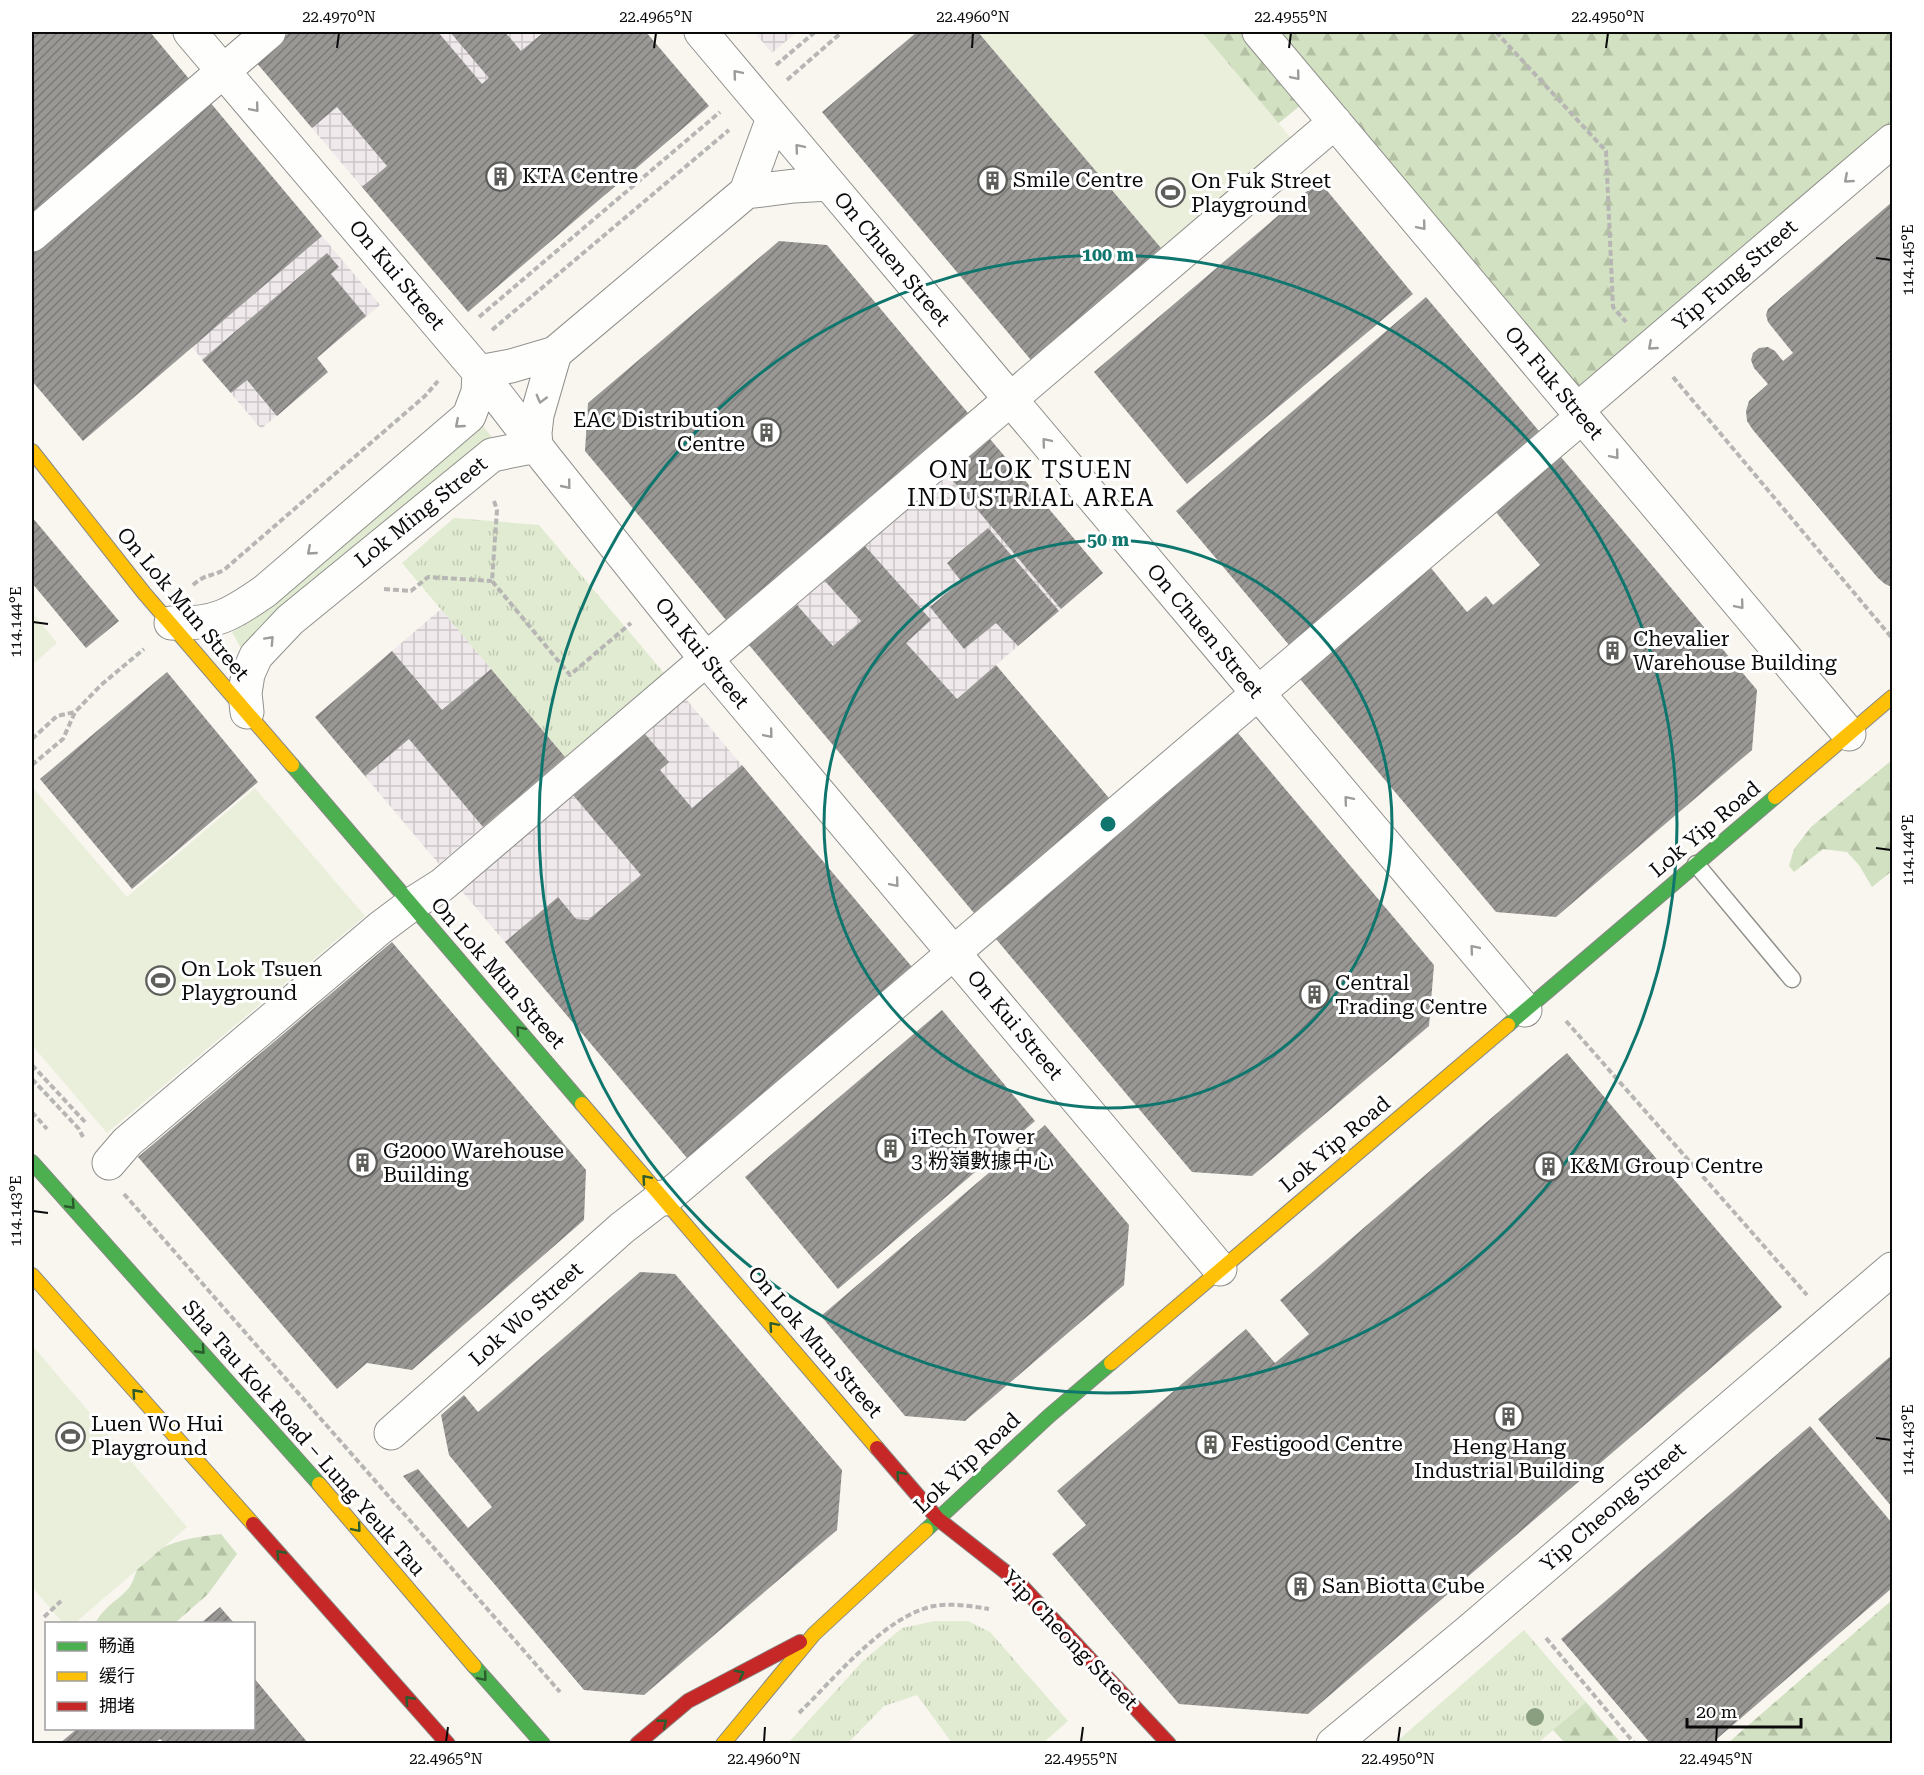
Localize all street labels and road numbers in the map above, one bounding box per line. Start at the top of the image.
street label: On Chuen Street [829,187,955,331]
street label: Yip Fung Street [1668,214,1802,335]
street label: On Kui Street [344,215,450,335]
street label: On Fuk Street [1500,322,1608,444]
street label: Lok Ming Street [350,451,492,572]
street label: On Lok Mun Street [112,523,254,685]
street label: On Chuen Street [1142,559,1268,703]
street label: On Kui Street [650,593,754,713]
street label: Lok Yip Road [1645,776,1765,882]
street label: On Lok Mun Street [426,893,570,1054]
street label: On Kui Street [962,965,1068,1085]
street label: Lok Yip Road [1275,1091,1395,1197]
street label: Lok Wo Street [465,1257,587,1371]
street label: On Lok Mun Street [743,1262,887,1423]
street label: Sha Tau Kok Road – Lung Yeuk Tau [178,1295,430,1581]
street label: Lok Yip Road [909,1407,1025,1518]
street label: Yip Cheong Street [1536,1437,1691,1577]
street label: Yip Cheong Street [997,1565,1143,1715]

